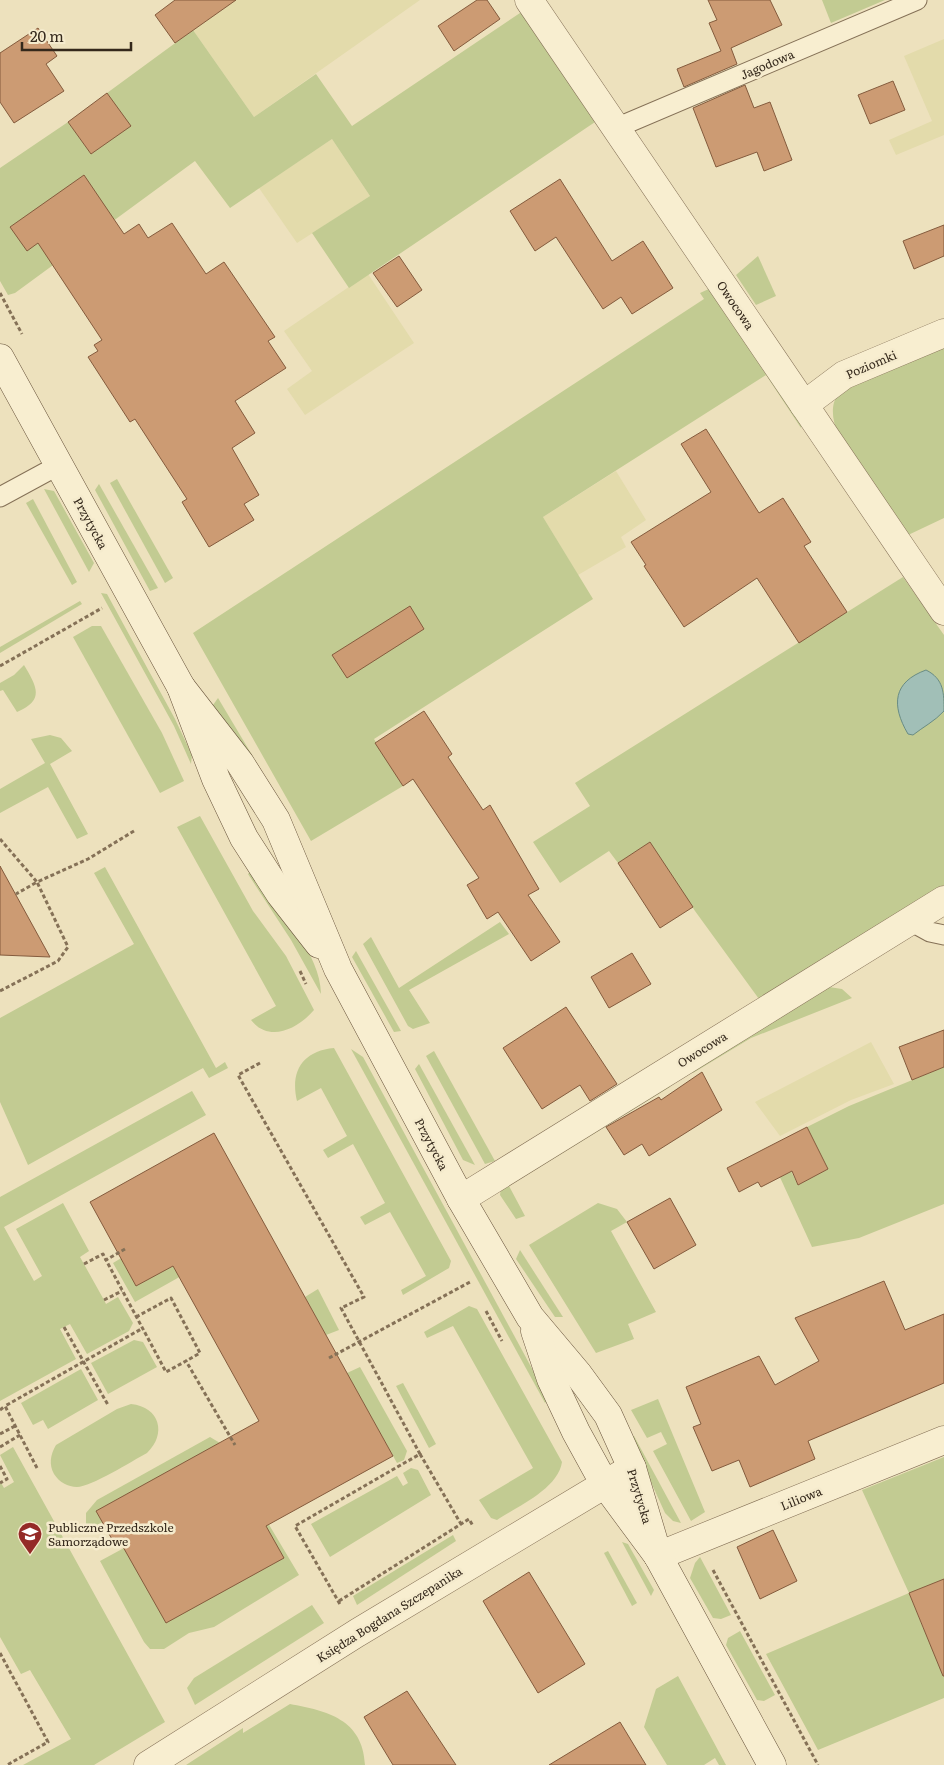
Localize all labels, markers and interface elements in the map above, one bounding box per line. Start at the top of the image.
scale bar [22,20,131,52]
text: 20 m [30,24,64,47]
street label: Jagodowa [737,44,797,83]
street label: Owocowa [713,277,759,334]
street label: Poziomki [843,345,899,383]
street label: Przytycka [69,494,113,553]
street label: Owocowa [674,1026,731,1071]
street label: Przytycka [411,1115,454,1174]
street label: Przytycka [623,1466,657,1526]
street label: Liliowa [778,1481,825,1514]
place label: Publiczne Przedszkole Samorządowe [48,1518,174,1550]
school or university icon: Publiczne Przedszkole Samorządowe [17,1521,43,1555]
street label: Księdza Bogdana Szczepanika [313,1561,466,1666]

